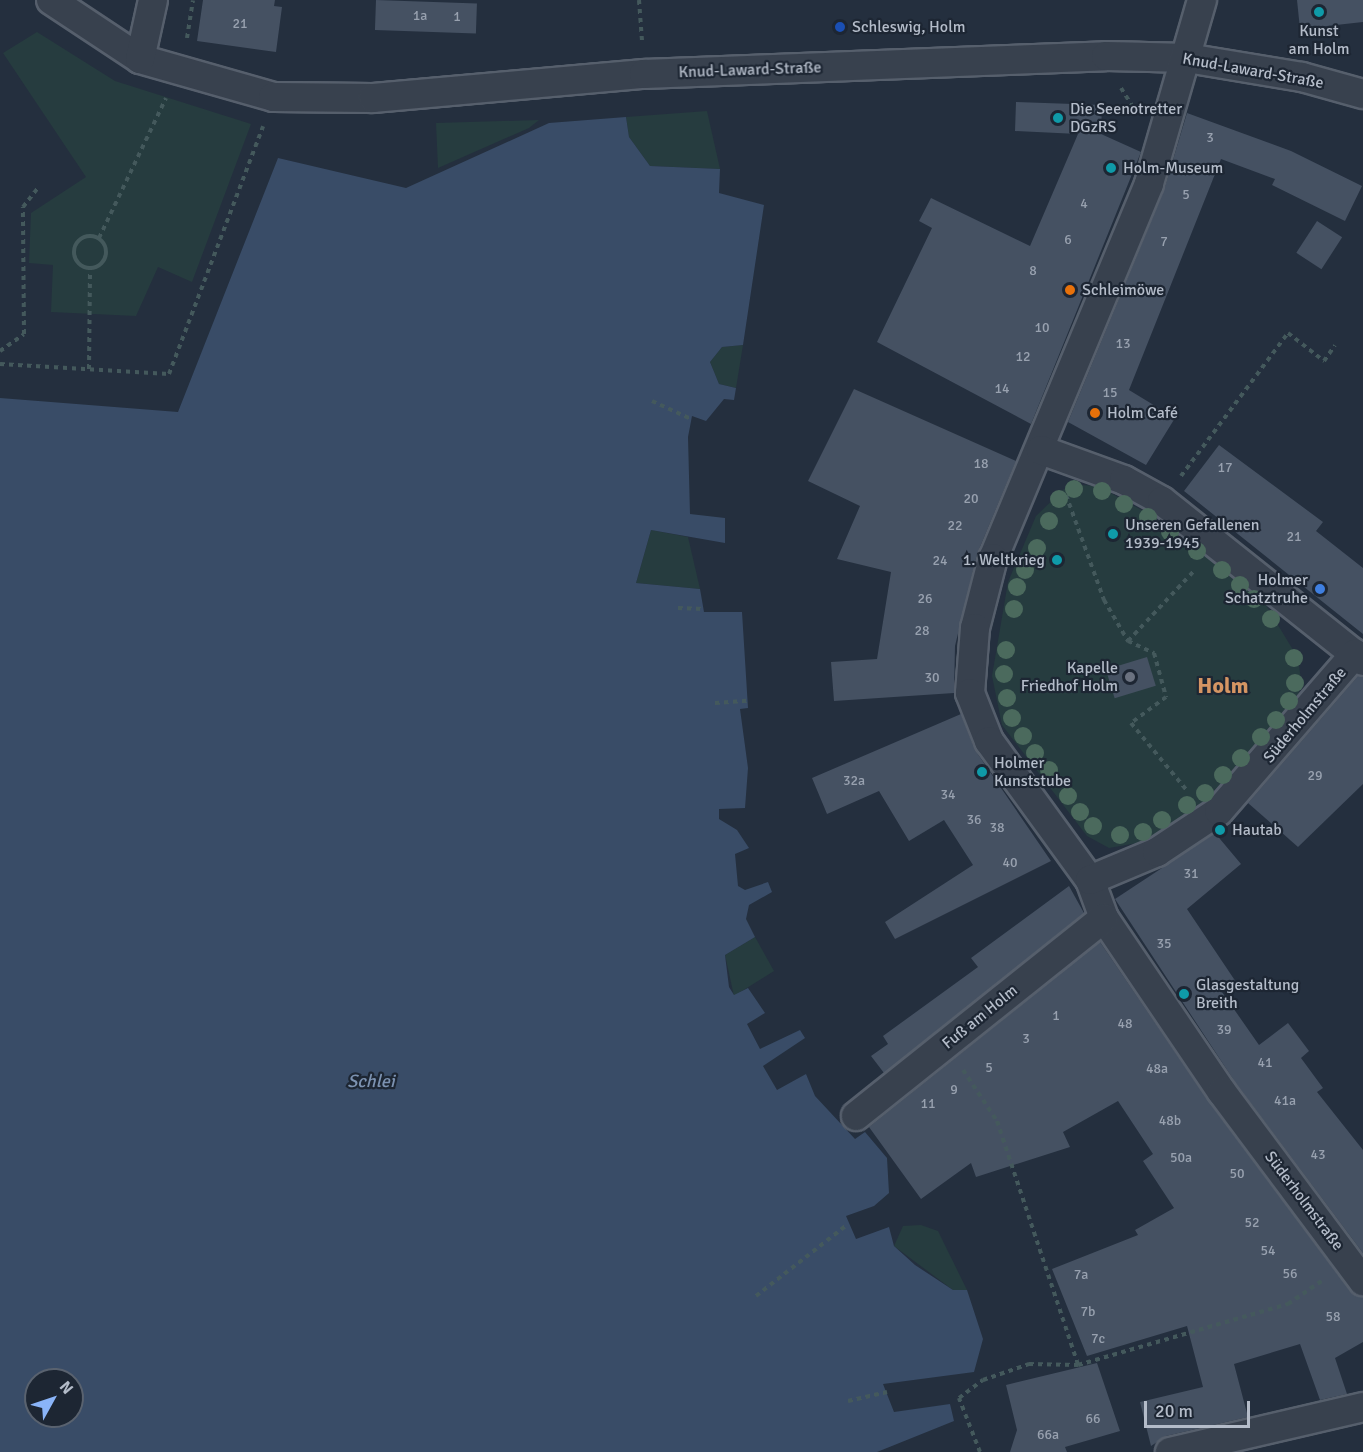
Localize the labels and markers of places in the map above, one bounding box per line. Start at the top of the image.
marker: Kunst am Holm [1312,5,1326,19]
place label: Schleswig, Holm [852,17,966,37]
marker: Schleswig, Holm [833,20,847,34]
place label: Kunst am Holm [1289,21,1349,59]
place label: Die Seenotretter DGzRS [1070,99,1182,137]
marker: Die Seenotretter DGzRS [1051,111,1065,125]
place label: Holm-Museum [1123,158,1223,178]
marker: Holm-Museum [1104,161,1118,175]
place label: Schleimöwe [1082,280,1164,300]
marker: Schleimöwe [1063,283,1077,297]
place label: Holm Café [1107,403,1178,423]
marker: Holm Café [1088,406,1102,420]
place label: Unseren Gefallenen 1939-1945 [1125,515,1260,553]
marker: Unseren Gefallenen 1939-1945 [1106,527,1120,541]
place label: 1. Weltkrieg [963,550,1045,570]
marker: 1. Weltkrieg [1050,553,1064,567]
place label: Holmer Schatztruhe [1225,570,1308,608]
marker: Holmer Schatztruhe [1313,582,1327,596]
place label: Kapelle Friedhof Holm [1021,658,1118,696]
marker: Kapelle Friedhof Holm [1123,670,1137,684]
place label: Holmer Kunststube [994,753,1071,791]
marker: Holmer Kunststube [975,765,989,779]
place label: Hautab [1232,820,1282,840]
marker: Hautab [1213,823,1227,837]
place label: Glasgestaltung Breith [1196,975,1299,1013]
marker: Glasgestaltung Breith [1177,987,1191,1001]

